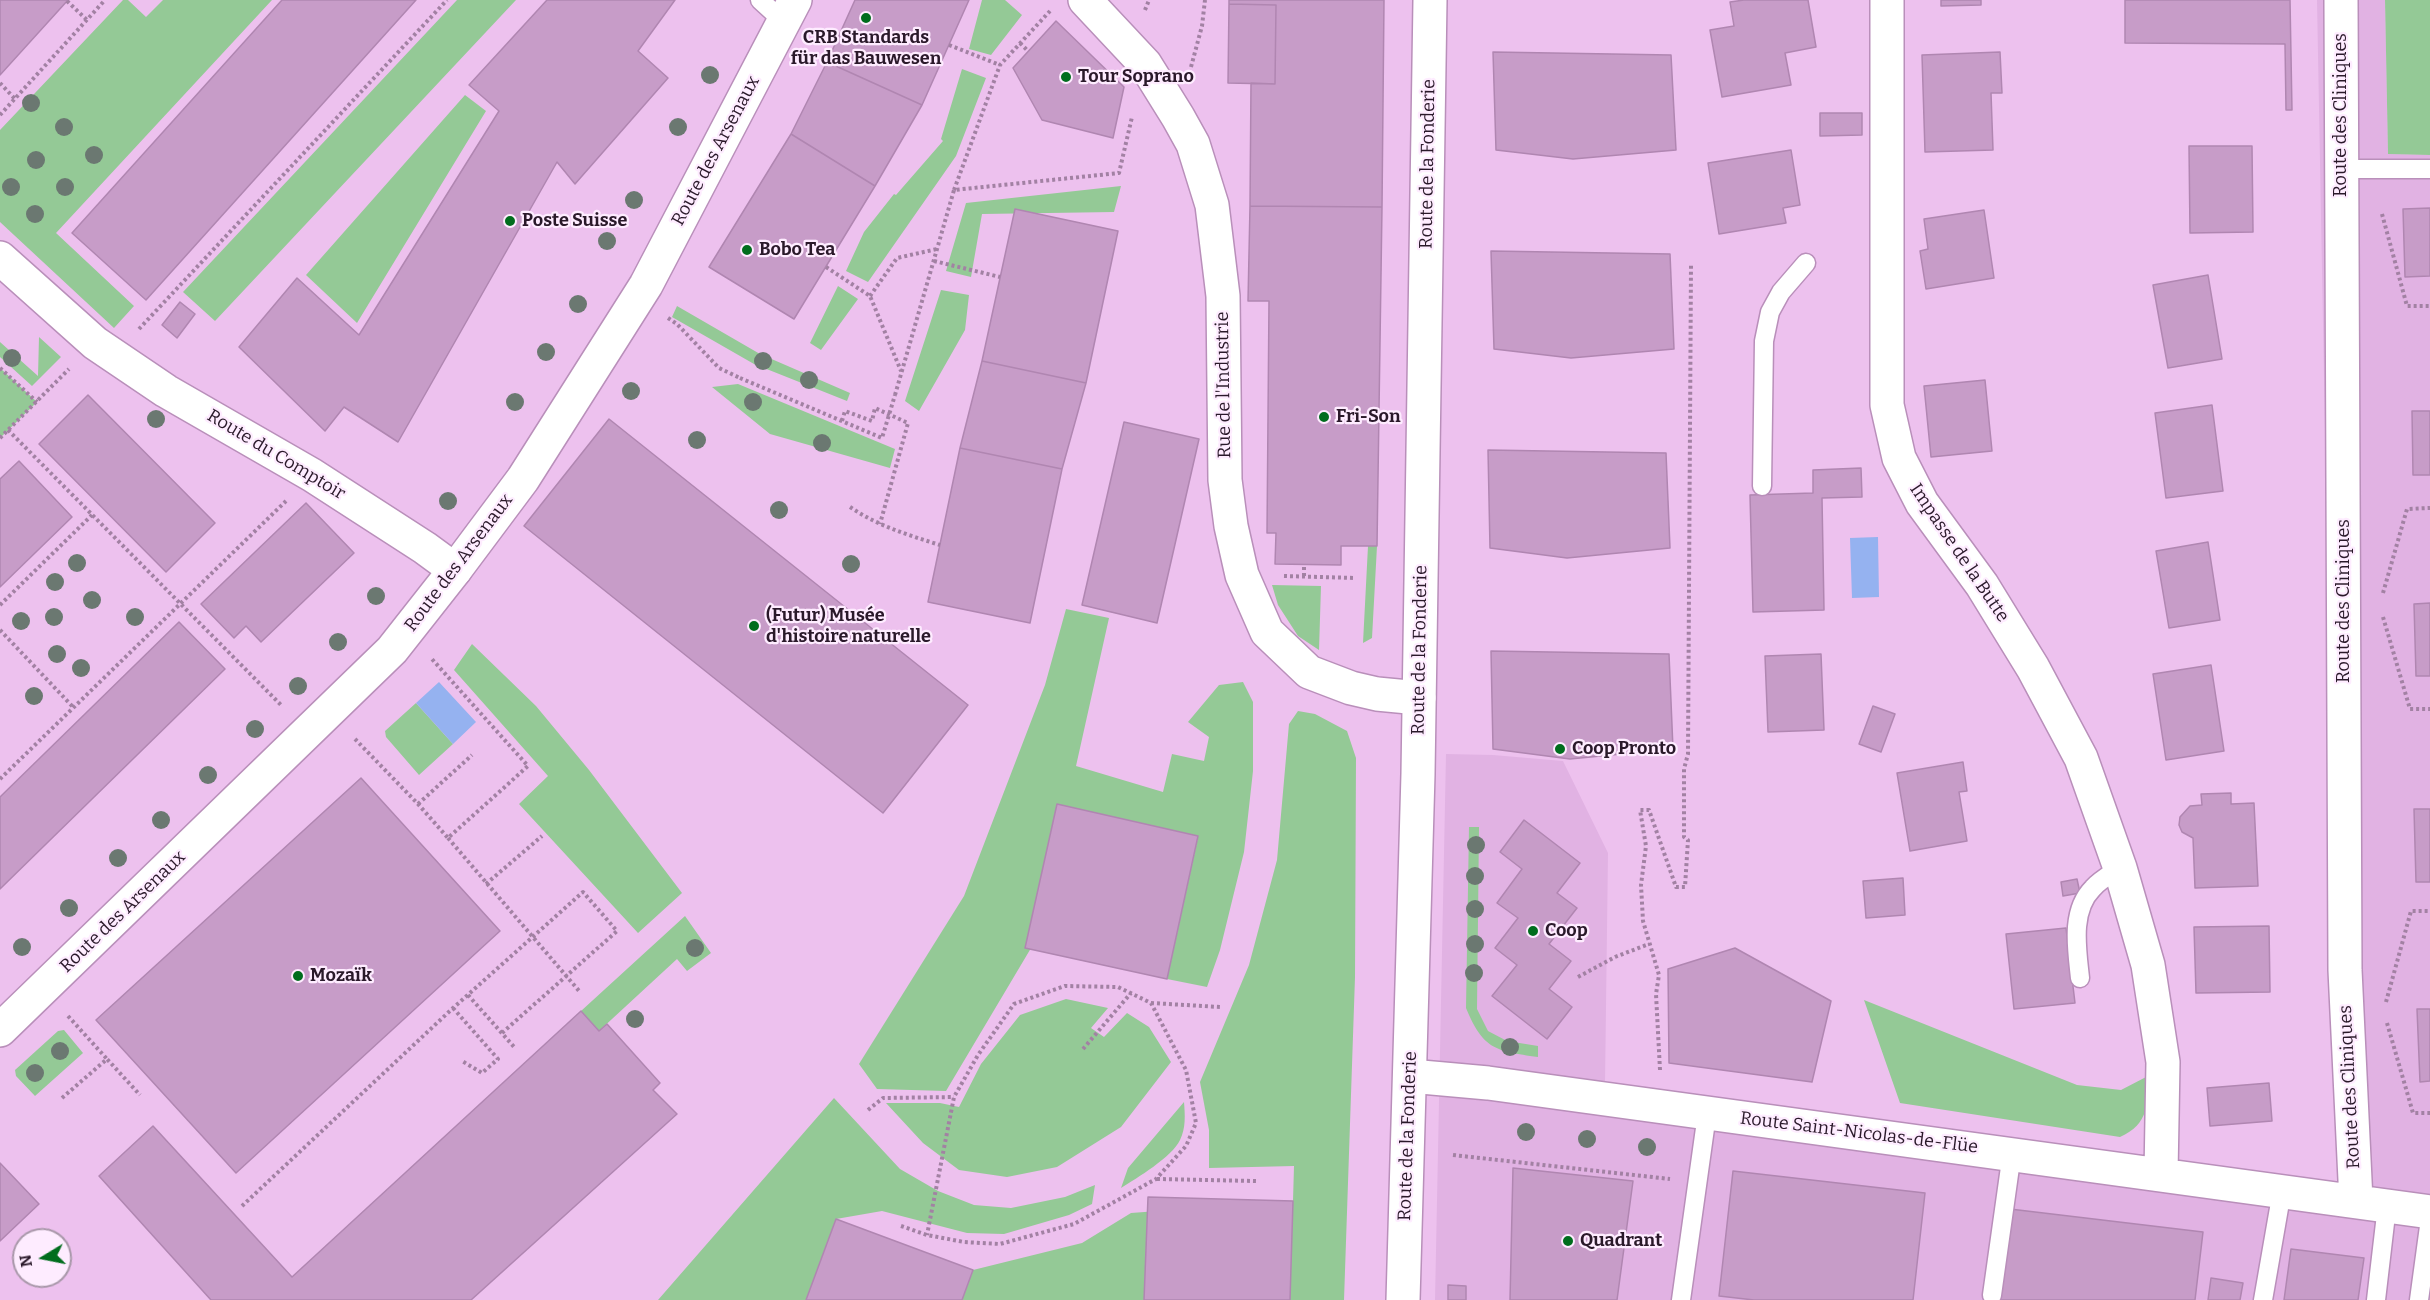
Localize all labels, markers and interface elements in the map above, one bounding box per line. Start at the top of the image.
marker: CRB Standards für das Bauwesen [859,11,873,25]
place label: CRB Standards für das Bauwesen [791,27,941,70]
street label: Route des Cliniques [2330,33,2352,197]
place label: Tour Soprano [1078,66,1194,88]
marker: Tour Soprano [1059,70,1073,84]
street label: Route des Arsenaux [667,73,765,229]
street label: Route de la Fonderie [1416,79,1440,249]
place label: Poste Suisse [522,210,627,232]
marker: Poste Suisse [503,214,517,228]
place label: Bobo Tea [759,239,835,261]
marker: Bobo Tea [740,243,754,257]
street label: Rue de l'Industrie [1212,311,1236,459]
street label: Route du Comptoir [203,405,349,505]
place label: Fri-Son [1336,406,1401,428]
marker: Fri-Son [1317,410,1331,424]
street label: Impasse de la Butte [1905,480,2013,626]
street label: Route des Arsenaux [400,490,518,636]
street label: Route des Cliniques [2333,519,2355,683]
street label: Route de la Fonderie [1408,565,1432,735]
place label: (Futur) Musée d'histoire naturelle [766,605,931,648]
marker: (Futur) Musée d'histoire naturelle [747,619,761,633]
place label: Coop Pronto [1572,738,1676,760]
marker: Coop Pronto [1553,742,1567,756]
street label: Route des Arsenaux [56,846,190,978]
place label: Coop [1545,920,1588,942]
marker: Coop [1526,924,1540,938]
place label: Mozaïk [310,965,372,987]
marker: Mozaïk [291,969,305,983]
street label: Route des Cliniques [2335,1005,2365,1169]
street label: Route de la Fonderie [1394,1051,1422,1221]
street label: Route Saint-Nicolas-de-Flüe [1739,1108,1979,1158]
north arrow [12,1228,72,1288]
place label: Quadrant [1580,1230,1662,1252]
marker: Quadrant [1561,1234,1575,1248]
text: N [15,1253,36,1269]

